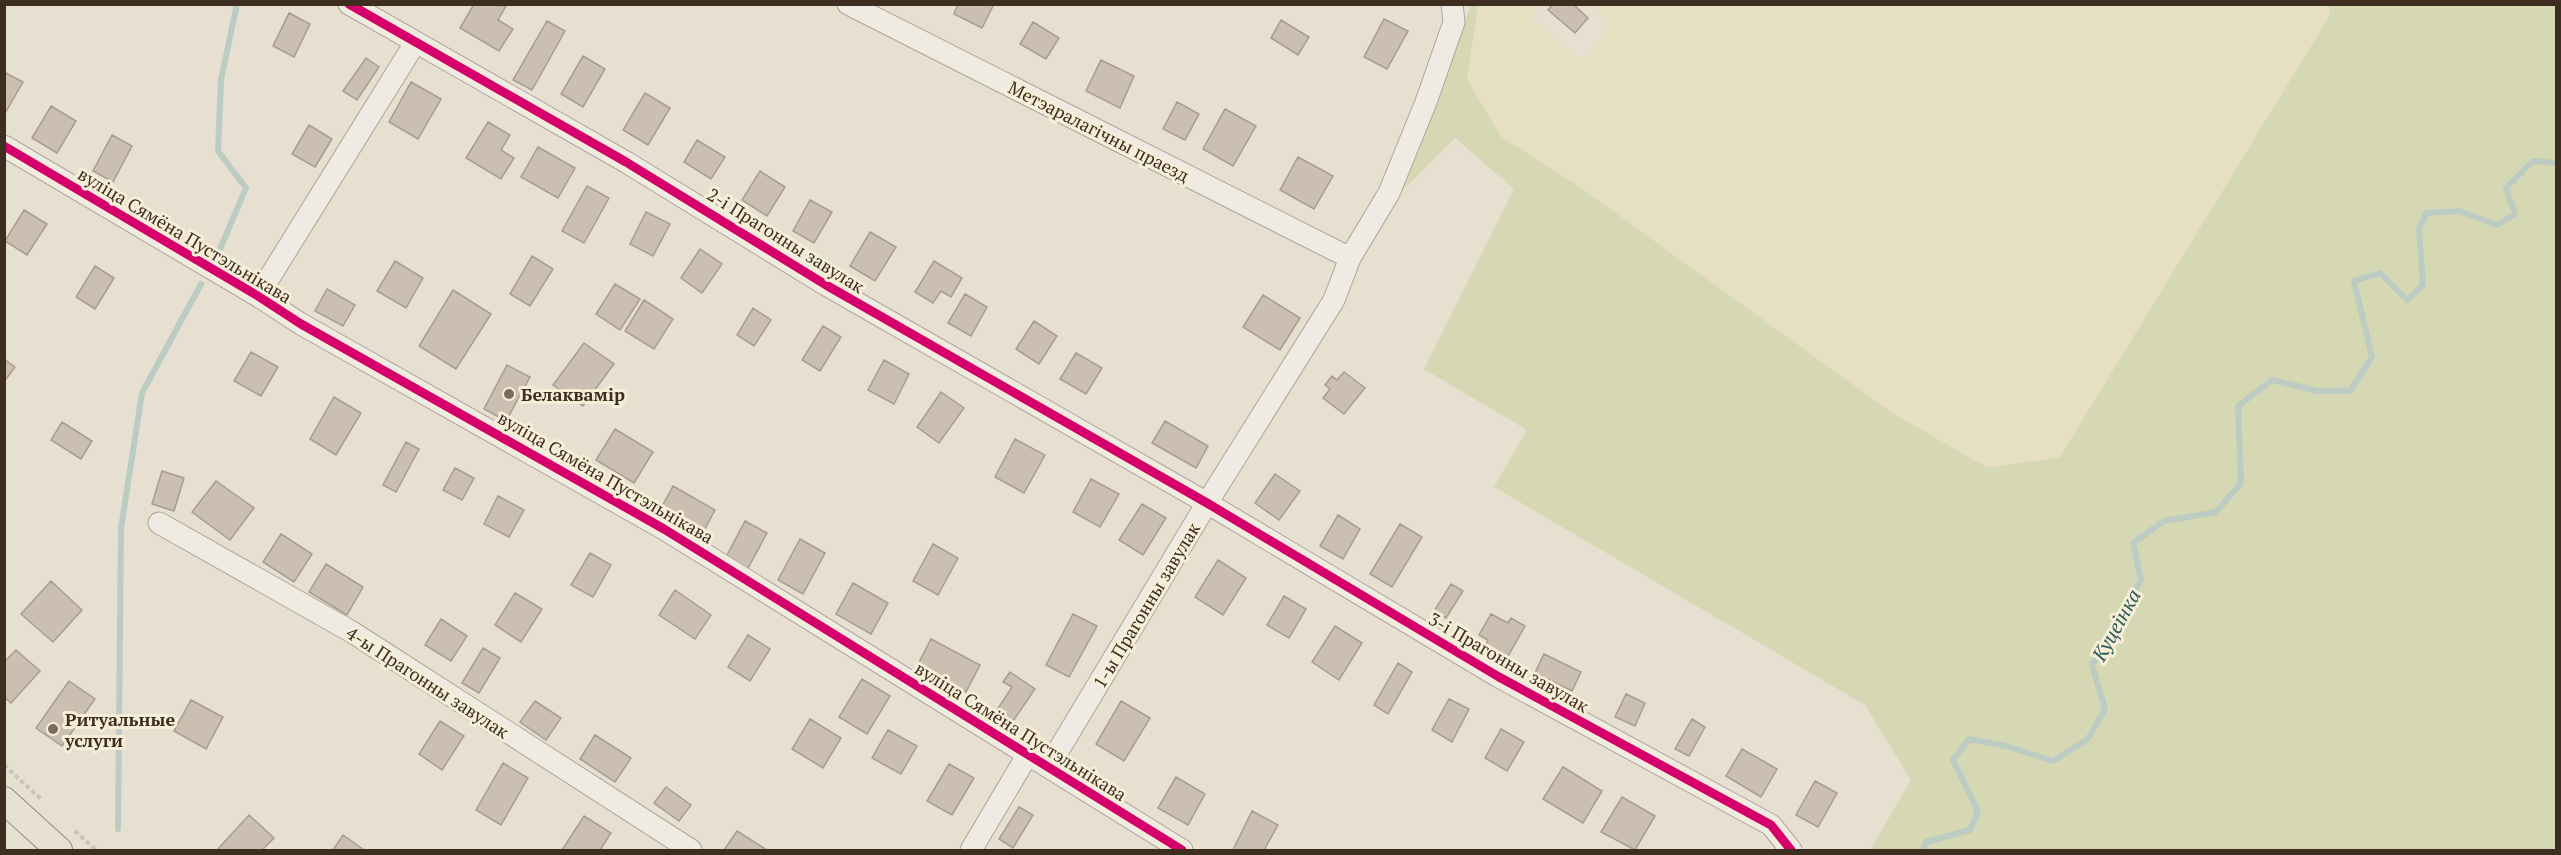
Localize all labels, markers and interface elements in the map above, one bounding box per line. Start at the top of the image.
street label: Метэаралагічны праезд [1005,75,1193,187]
street label: вуліца Сямёна Пустэльнікава [74,162,296,308]
street label: 2-і Прагонны завулак [703,182,869,298]
place label: Белаквамір [521,382,625,406]
marker: Белаквамір [502,387,516,401]
street label: вуліца Сямёна Пустэльнікава [494,405,718,549]
street label: 1-ы Прагонны завулак [1087,518,1205,692]
water label: Куцеінка [2085,584,2147,667]
street label: 3-і Прагонны завулак [1425,606,1594,718]
street label: 4-ы Прагонны завулак [342,620,514,744]
street label: вуліца Сямёна Пустэльнікава [911,656,1131,806]
place label: Ритуальные услуги [64,707,175,752]
marker: Ритуальные услуги [46,722,60,736]

